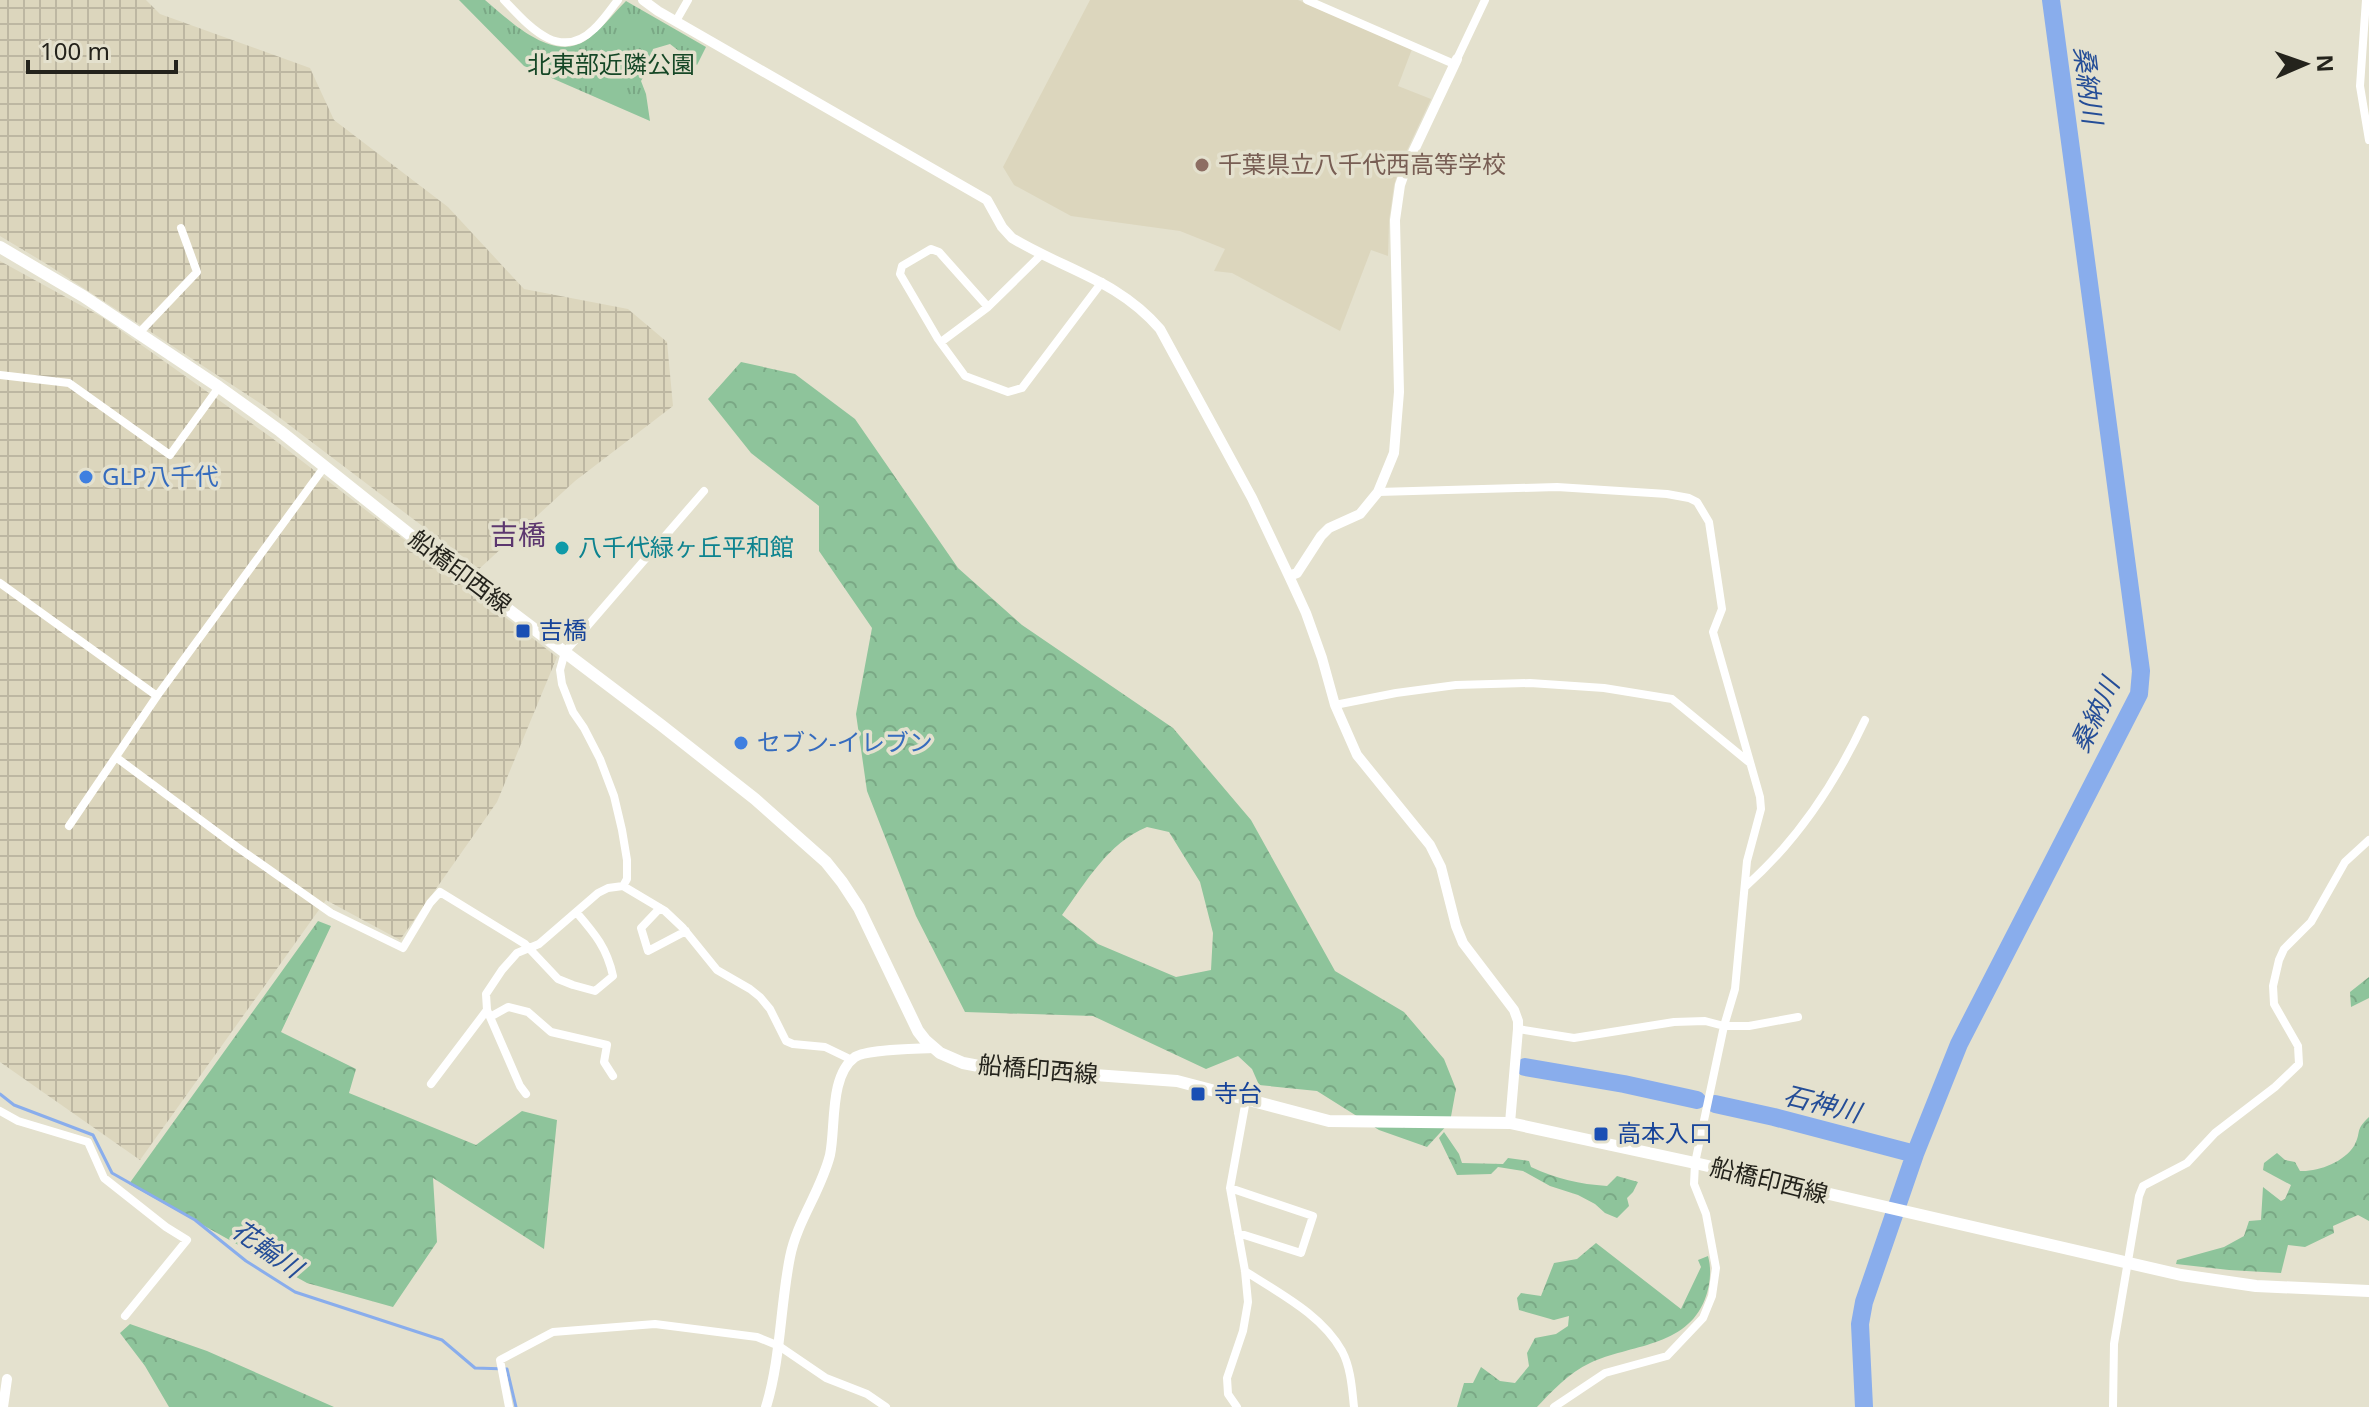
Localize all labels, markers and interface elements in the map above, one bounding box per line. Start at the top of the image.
scale bar [28,24,176,74]
north arrow [2265,24,2345,104]
text: 100 m [40,34,110,67]
water label: 桑納川 [2066,44,2112,129]
park label: 北東部近隣公園 [527,47,695,80]
text: N [2311,54,2341,73]
place label: 千葉県立八千代西高等学校 [1218,147,1506,180]
marker: 千葉県立八千代西高等学校 [1193,156,1211,174]
place label: GLP八千代 [102,459,219,492]
marker: GLP八千代 [77,468,95,486]
district label: 吉橋 [490,515,546,553]
street label: 船橋印西線 [403,522,519,620]
place label: 八千代緑ヶ丘平和館 [578,530,794,563]
marker: 八千代緑ヶ丘平和館 [553,539,571,557]
place label: 吉橋 [539,613,587,646]
marker: 吉橋 [514,622,532,640]
water label: 桑納川 [2061,669,2128,758]
place label: セブン-イレブン [757,725,933,758]
marker: セブン-イレブン [732,734,750,752]
street label: 船橋印西線 [977,1047,1099,1090]
place label: 寺台 [1214,1076,1262,1109]
water label: 石神川 [1780,1076,1867,1131]
marker: 寺台 [1189,1085,1207,1103]
place label: 高本入口 [1617,1116,1713,1149]
marker: 高本入口 [1592,1125,1610,1143]
street label: 船橋印西線 [1707,1149,1832,1210]
water label: 花輪川 [225,1211,312,1287]

